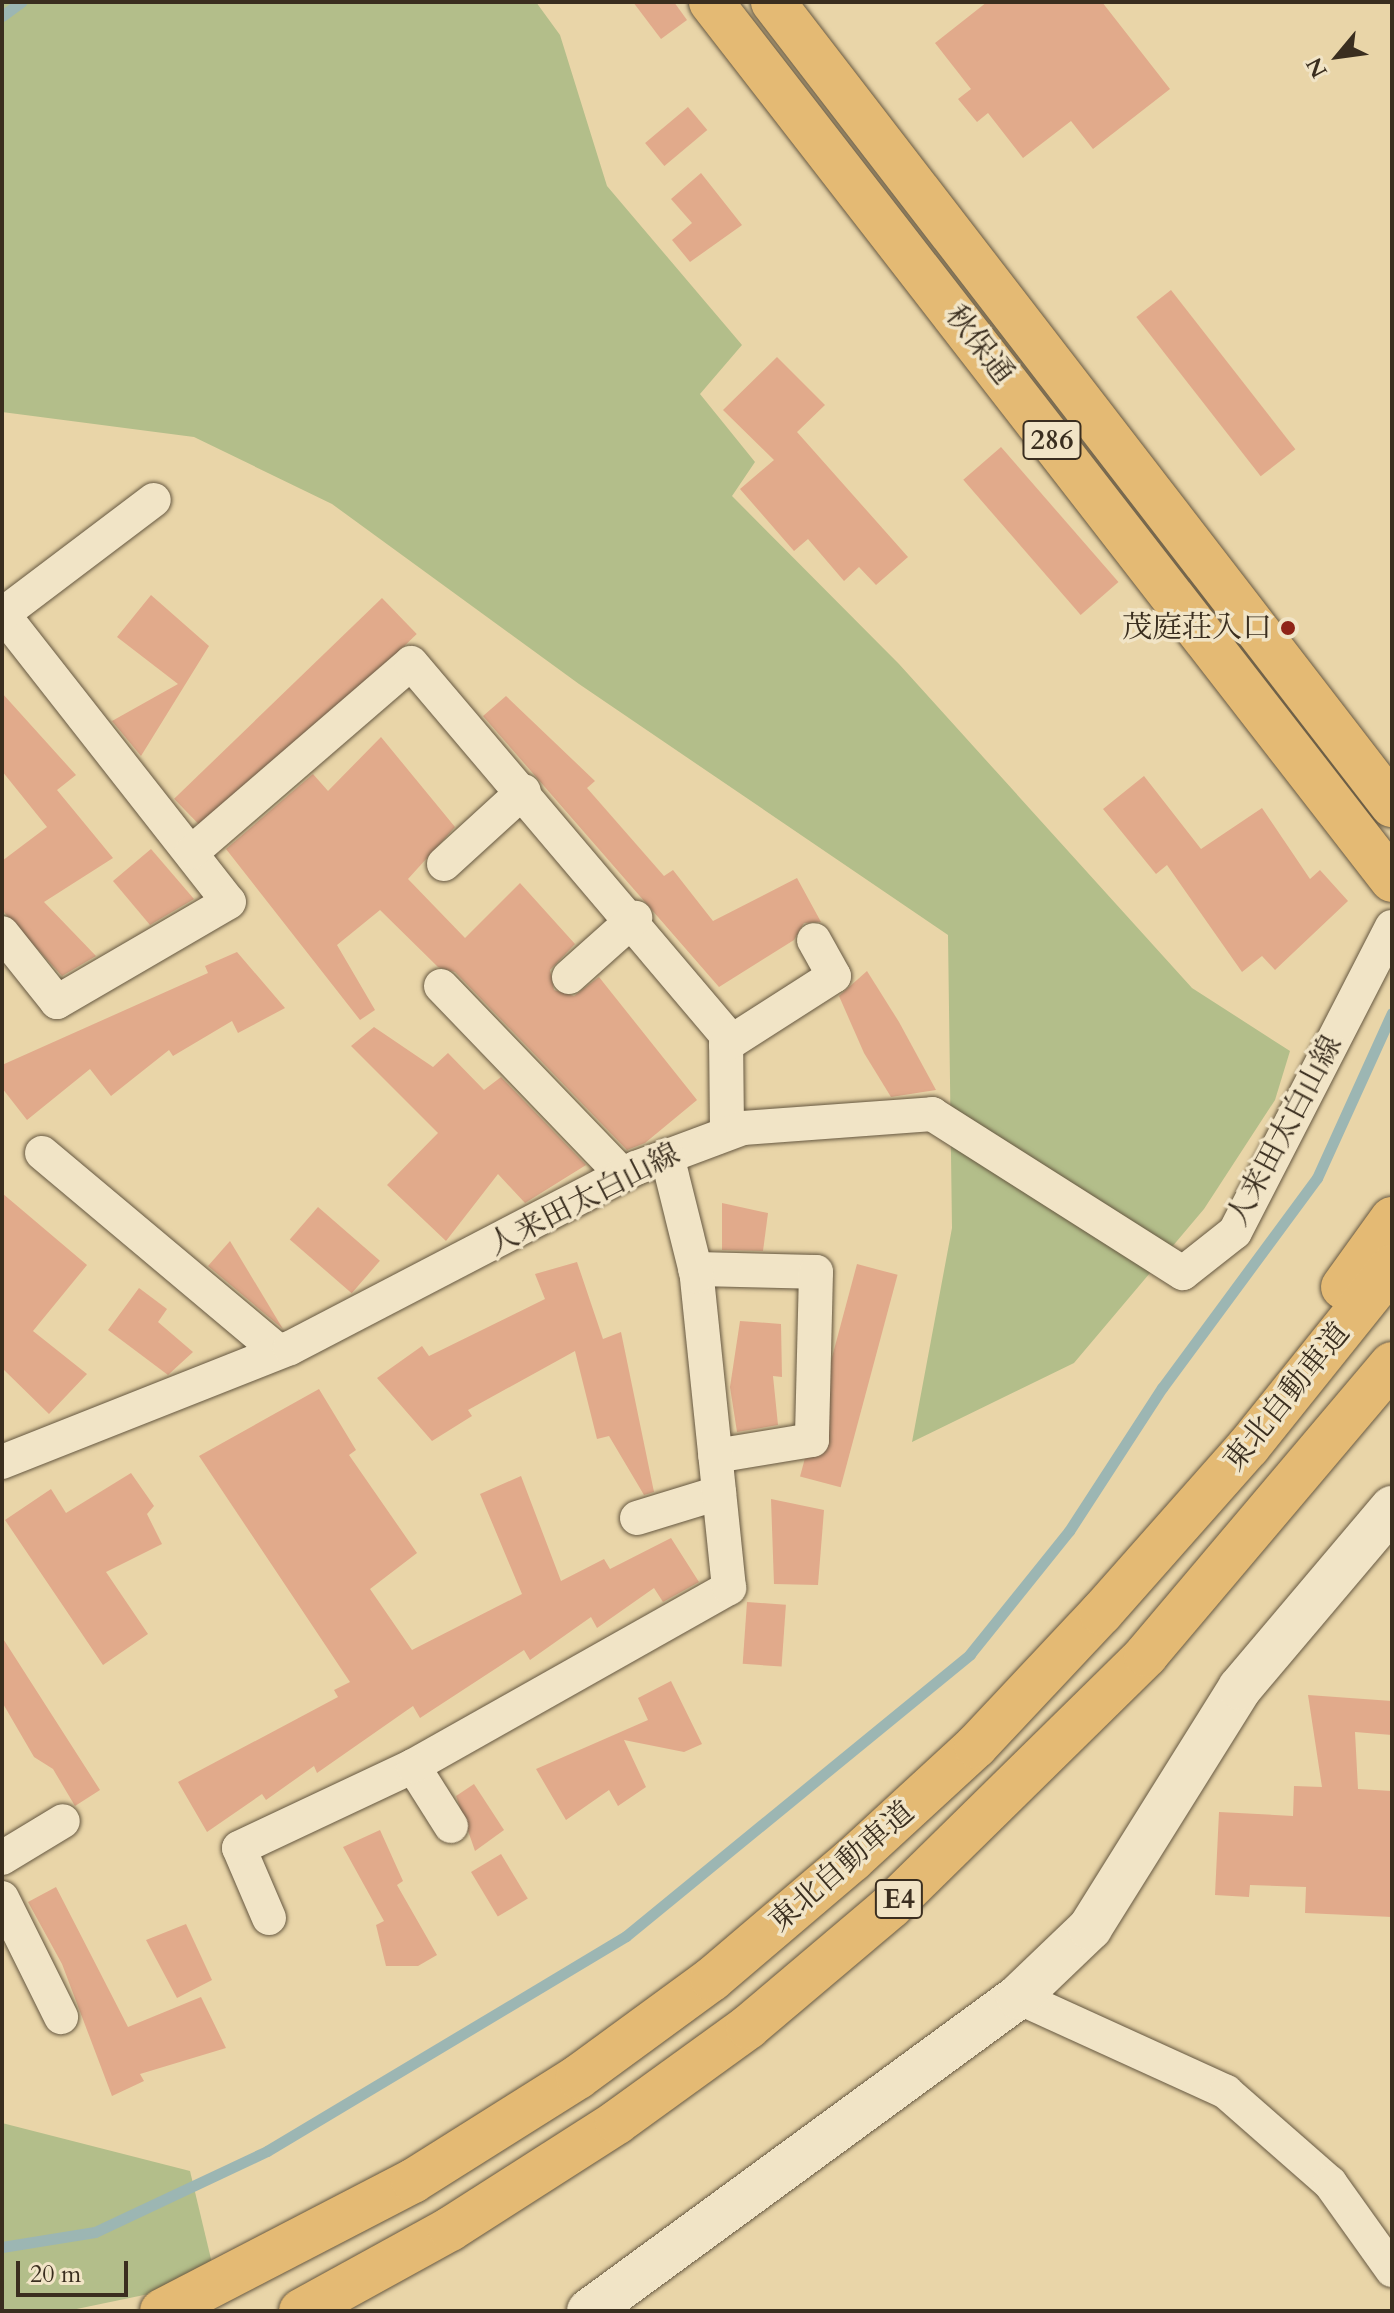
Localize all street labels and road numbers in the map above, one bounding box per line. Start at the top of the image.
street label: 秋保通 [937,298,1021,392]
road number: 286 [1022,416,1082,464]
street label: 人来田太白山線 [1220,1030,1350,1232]
street label: 人来田太白山線 [482,1136,686,1264]
street label: 東北自動車道 [1216,1316,1358,1478]
street label: 東北自動車道 [762,1794,922,1940]
road number: E4 [873,1875,925,1923]

